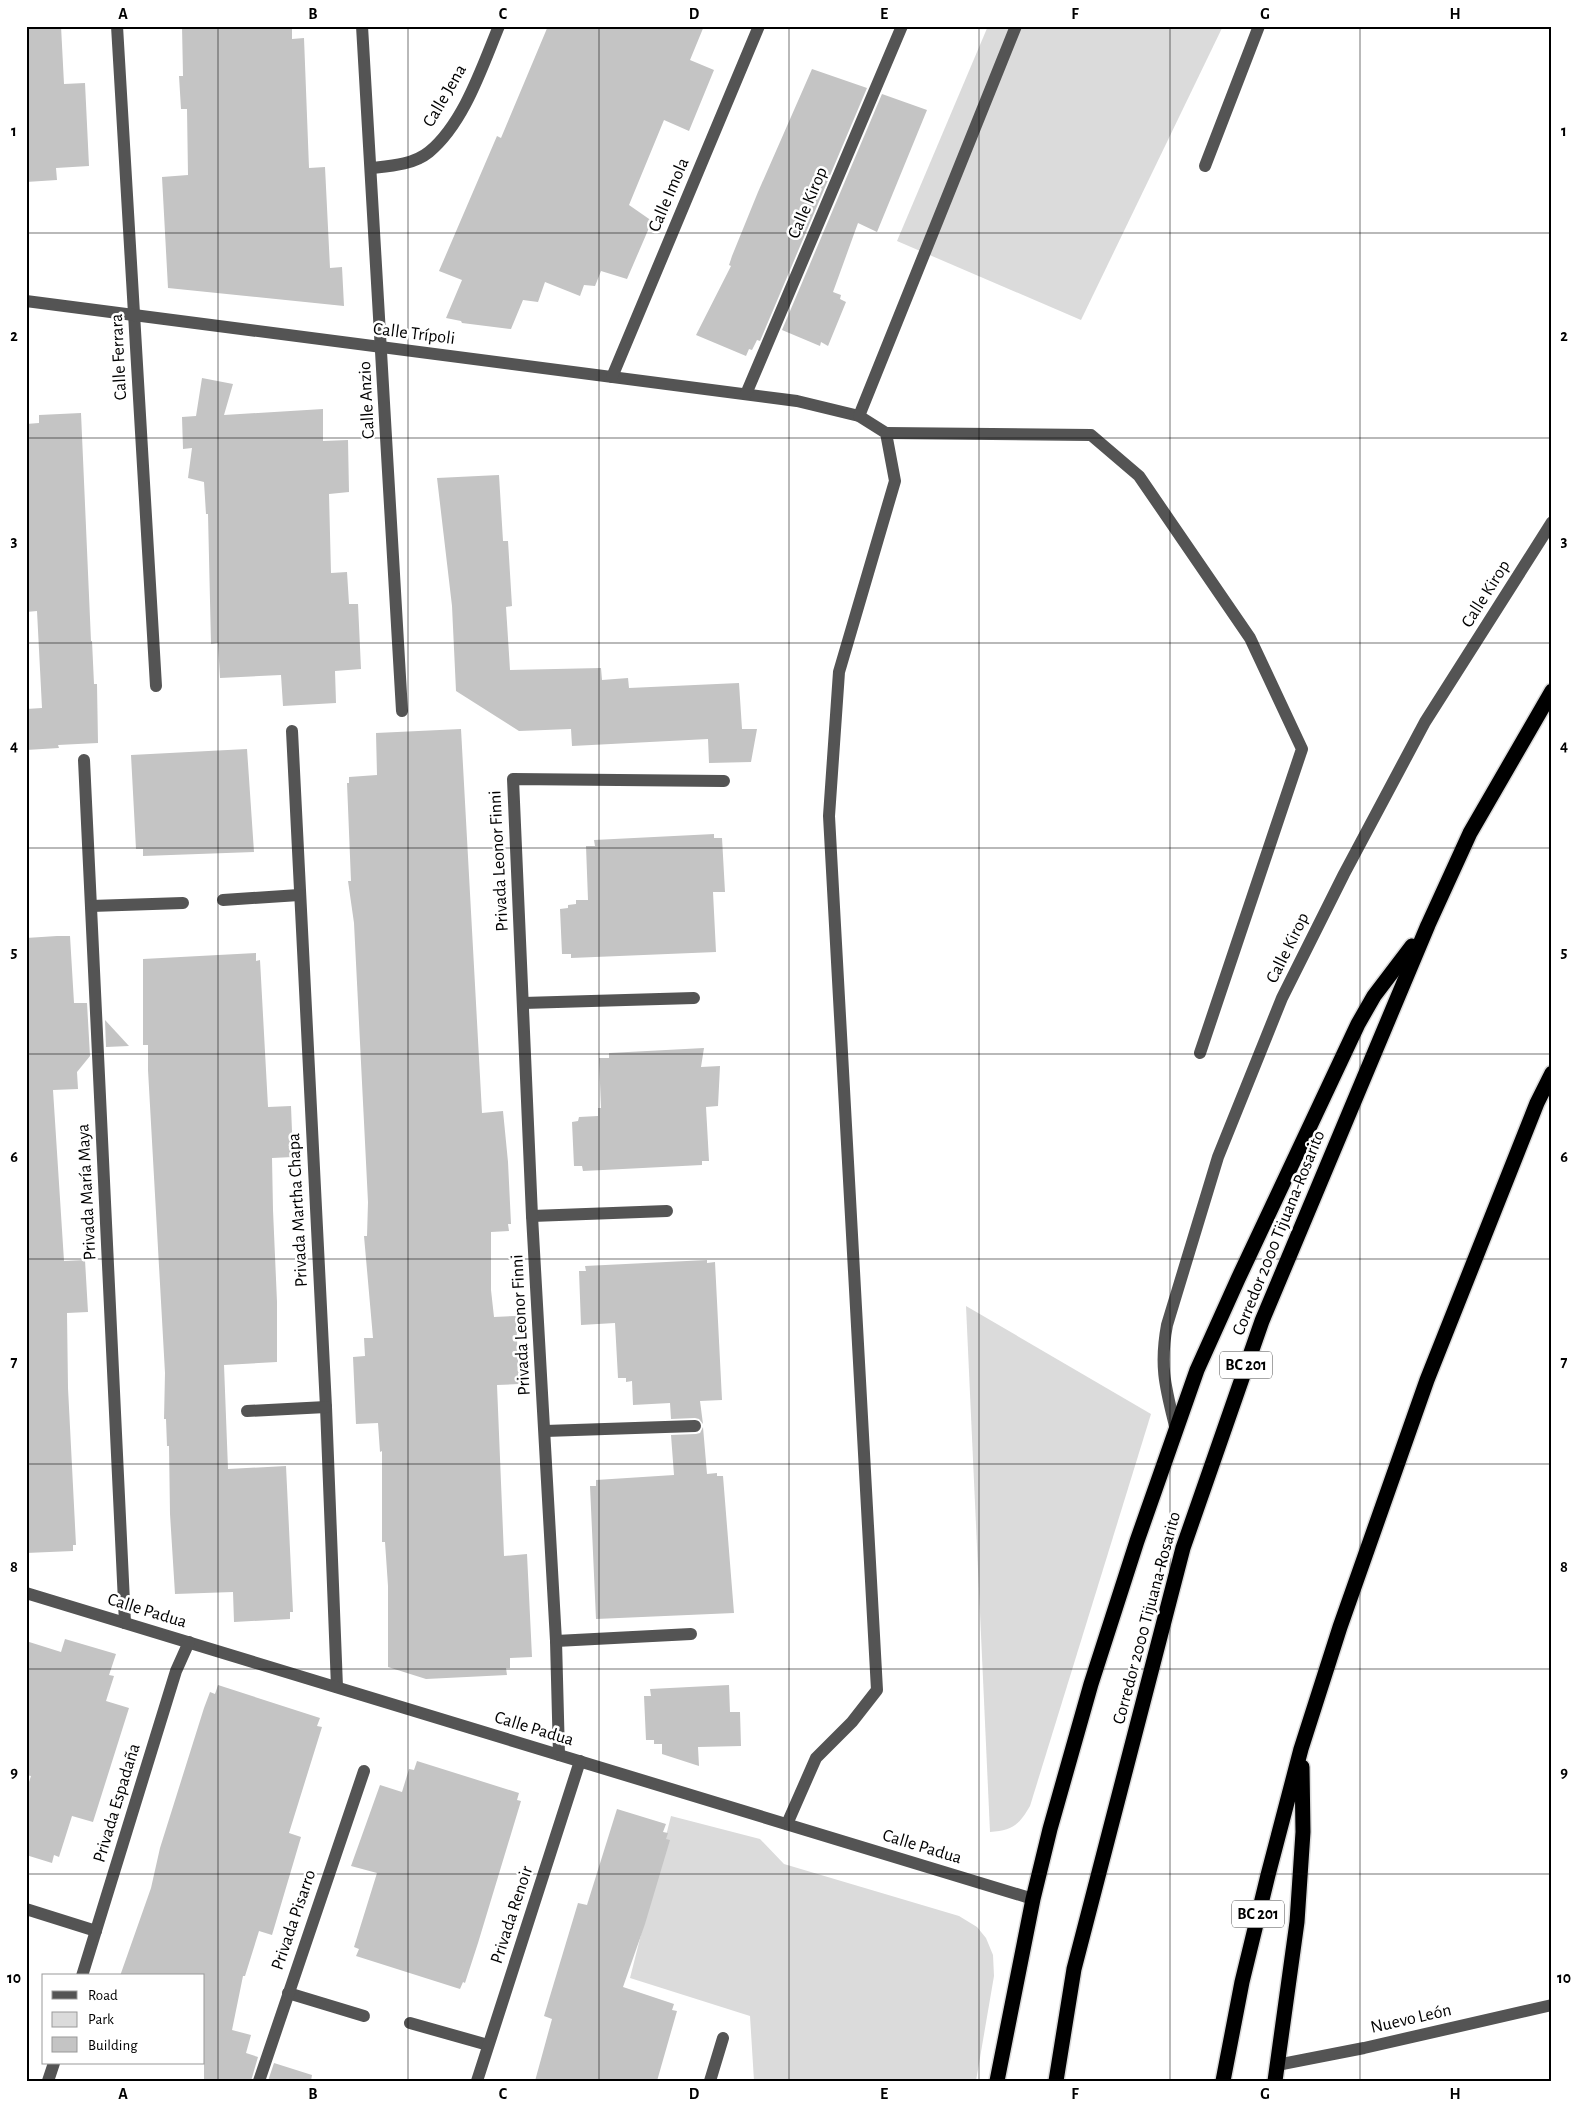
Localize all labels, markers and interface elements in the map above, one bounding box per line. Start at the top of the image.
text: A [118,6,128,22]
text: B [308,6,318,22]
text: C [499,6,508,22]
text: D [689,6,700,22]
text: E [880,6,888,22]
text: F [1071,6,1079,22]
text: G [1260,6,1270,22]
text: H [1449,6,1461,22]
street label: Calle Jena [420,62,470,130]
text: 1 [11,123,17,139]
text: 1 [1561,123,1567,139]
street label: Calle Imola [645,155,693,235]
street label: Calle Kirop [785,165,831,241]
street label: Calle Ferrara [108,313,130,401]
street label: Calle Trípoli [372,320,456,348]
text: 2 [10,328,18,344]
text: 2 [1560,328,1568,344]
street label: Calle Anzio [356,360,378,439]
text: 3 [11,533,18,549]
text: 3 [1561,533,1568,549]
street label: Calle Kirop [1458,557,1514,631]
text: 4 [10,738,18,754]
text: 4 [1560,738,1568,754]
street label: Privada Leonor Finni [486,790,512,932]
street label: Calle Kirop [1263,910,1313,986]
text: 5 [11,944,18,960]
text: 5 [1561,944,1568,960]
street label: Privada María Maya [74,1123,100,1261]
street label: Corredor 2000 Tijuana-Rosarito [1230,1128,1328,1338]
street label: Privada Martha Chapa [285,1132,311,1288]
text: 6 [10,1149,18,1165]
text: 6 [1560,1149,1568,1165]
street label: Privada Leonor Finni [508,1254,534,1396]
road number: BC 201 [1220,1352,1272,1378]
text: 7 [11,1354,18,1370]
text: 7 [1561,1354,1568,1370]
street label: Corredor 2000 Tijuana-Rosarito [1110,1510,1184,1726]
text: 8 [10,1559,18,1575]
text: 8 [1560,1559,1568,1575]
street label: Calle Padua [105,1590,189,1632]
street label: Calle Padua [492,1708,576,1750]
street label: Privada Espadaña [90,1741,144,1865]
text: 9 [10,1764,18,1780]
text: 9 [1560,1764,1568,1780]
street label: Calle Padua [880,1826,964,1868]
street label: Privada Renoir [488,1864,536,1966]
street label: Privada Pisarro [268,1868,320,1972]
road number: BC 201 [1232,1900,1284,1928]
text: 10 [7,1970,21,1986]
text: 10 [1557,1970,1571,1986]
legend [42,1974,205,2064]
text: Road [88,1988,118,2003]
street label: Nuevo León [1369,2001,1453,2037]
text: Park [88,2012,114,2027]
text: Building [88,2038,138,2053]
text: A [118,2086,128,2102]
text: B [308,2086,318,2102]
text: C [499,2086,508,2102]
text: D [689,2086,700,2102]
text: E [880,2086,888,2102]
text: F [1071,2086,1079,2102]
text: G [1260,2086,1270,2102]
text: H [1449,2086,1461,2102]

